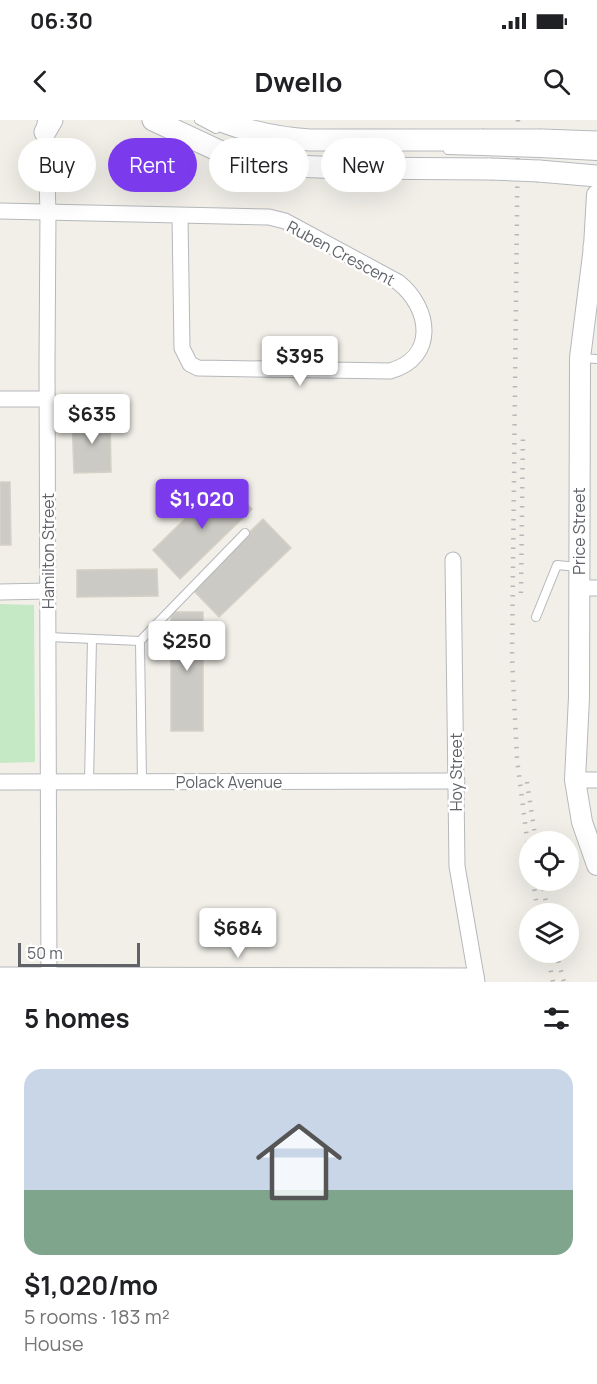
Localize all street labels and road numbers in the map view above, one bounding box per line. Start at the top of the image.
street label: Ruben Crescent [283,215,399,291]
street label: Price Street [568,487,590,575]
street label: Hamilton Street [37,493,59,609]
street label: Hoy Street [445,733,467,811]
street label: Polack Avenue [176,771,282,793]

